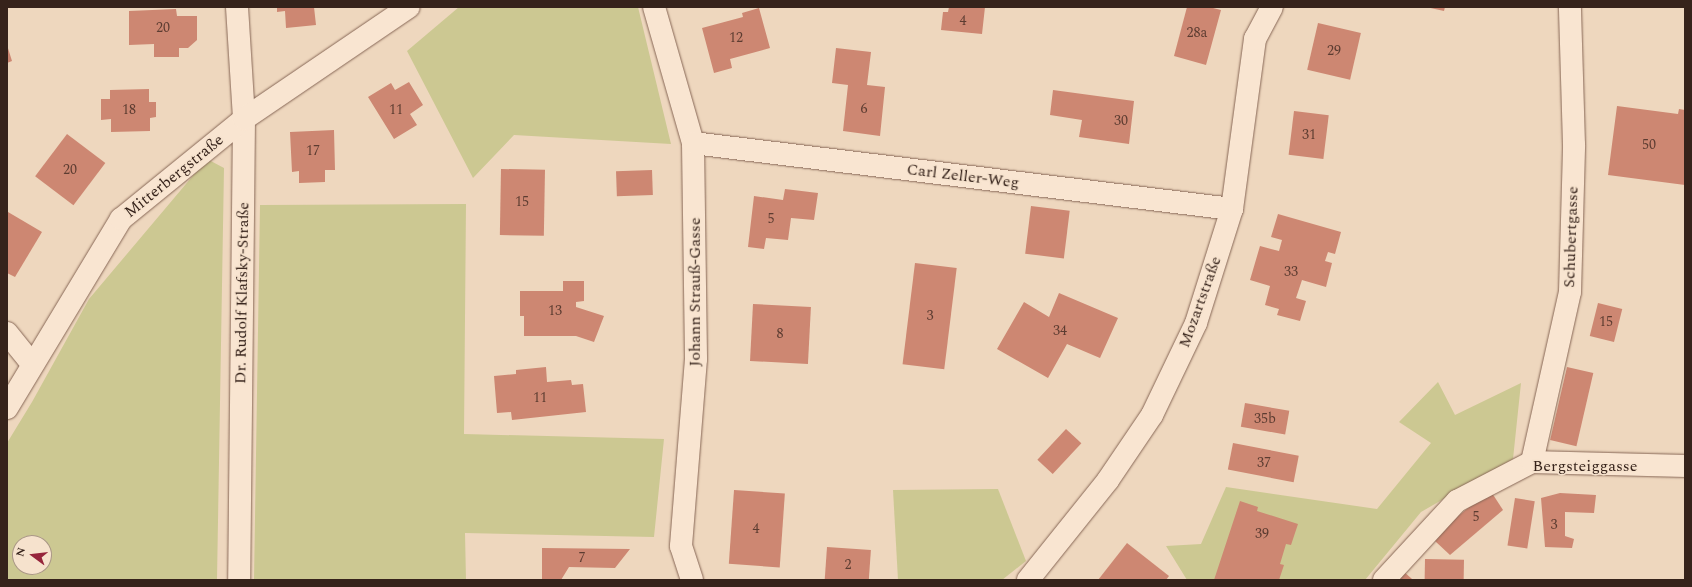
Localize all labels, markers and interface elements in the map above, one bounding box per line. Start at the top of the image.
house number: 4 [960,13,966,29]
house number: 20 [156,20,170,36]
house number: 28a [1187,25,1207,41]
house number: 12 [729,30,743,46]
house number: 29 [1327,43,1341,59]
house number: 6 [861,101,867,117]
house number: 18 [122,102,136,118]
house number: 11 [389,102,403,118]
house number: 30 [1114,113,1128,129]
house number: 31 [1302,127,1316,143]
street label: Mitterbergstraße [121,130,227,222]
house number: 50 [1642,137,1656,153]
house number: 17 [306,143,320,159]
street label: Carl Zeller-Weg [906,160,1020,192]
house number: 20 [63,162,77,178]
street label: Schubertgasse [1560,186,1582,288]
house number: 15 [515,194,529,210]
street label: Dr. Rudolf Klafsky-Straße [231,202,253,384]
house number: 5 [768,211,774,227]
street label: Johann Strauß-Gasse [685,217,705,367]
street label: Mozartstraße [1175,254,1225,350]
house number: 33 [1284,264,1298,280]
house number: 13 [548,303,562,319]
house number: 3 [927,308,933,324]
house number: 15 [1599,314,1613,330]
house number: 34 [1053,323,1067,339]
house number: 8 [777,326,783,342]
house number: 11 [533,390,547,406]
house number: 35b [1254,411,1276,427]
house number: 37 [1257,455,1271,471]
street label: Bergsteiggasse [1533,456,1637,476]
house number: 5 [1473,509,1479,525]
house number: 3 [1551,517,1557,533]
house number: 4 [753,521,759,537]
house number: 39 [1255,526,1269,542]
north arrow [12,535,52,575]
text: N [12,545,30,559]
house number: 7 [579,550,585,566]
house number: 2 [845,557,851,573]

